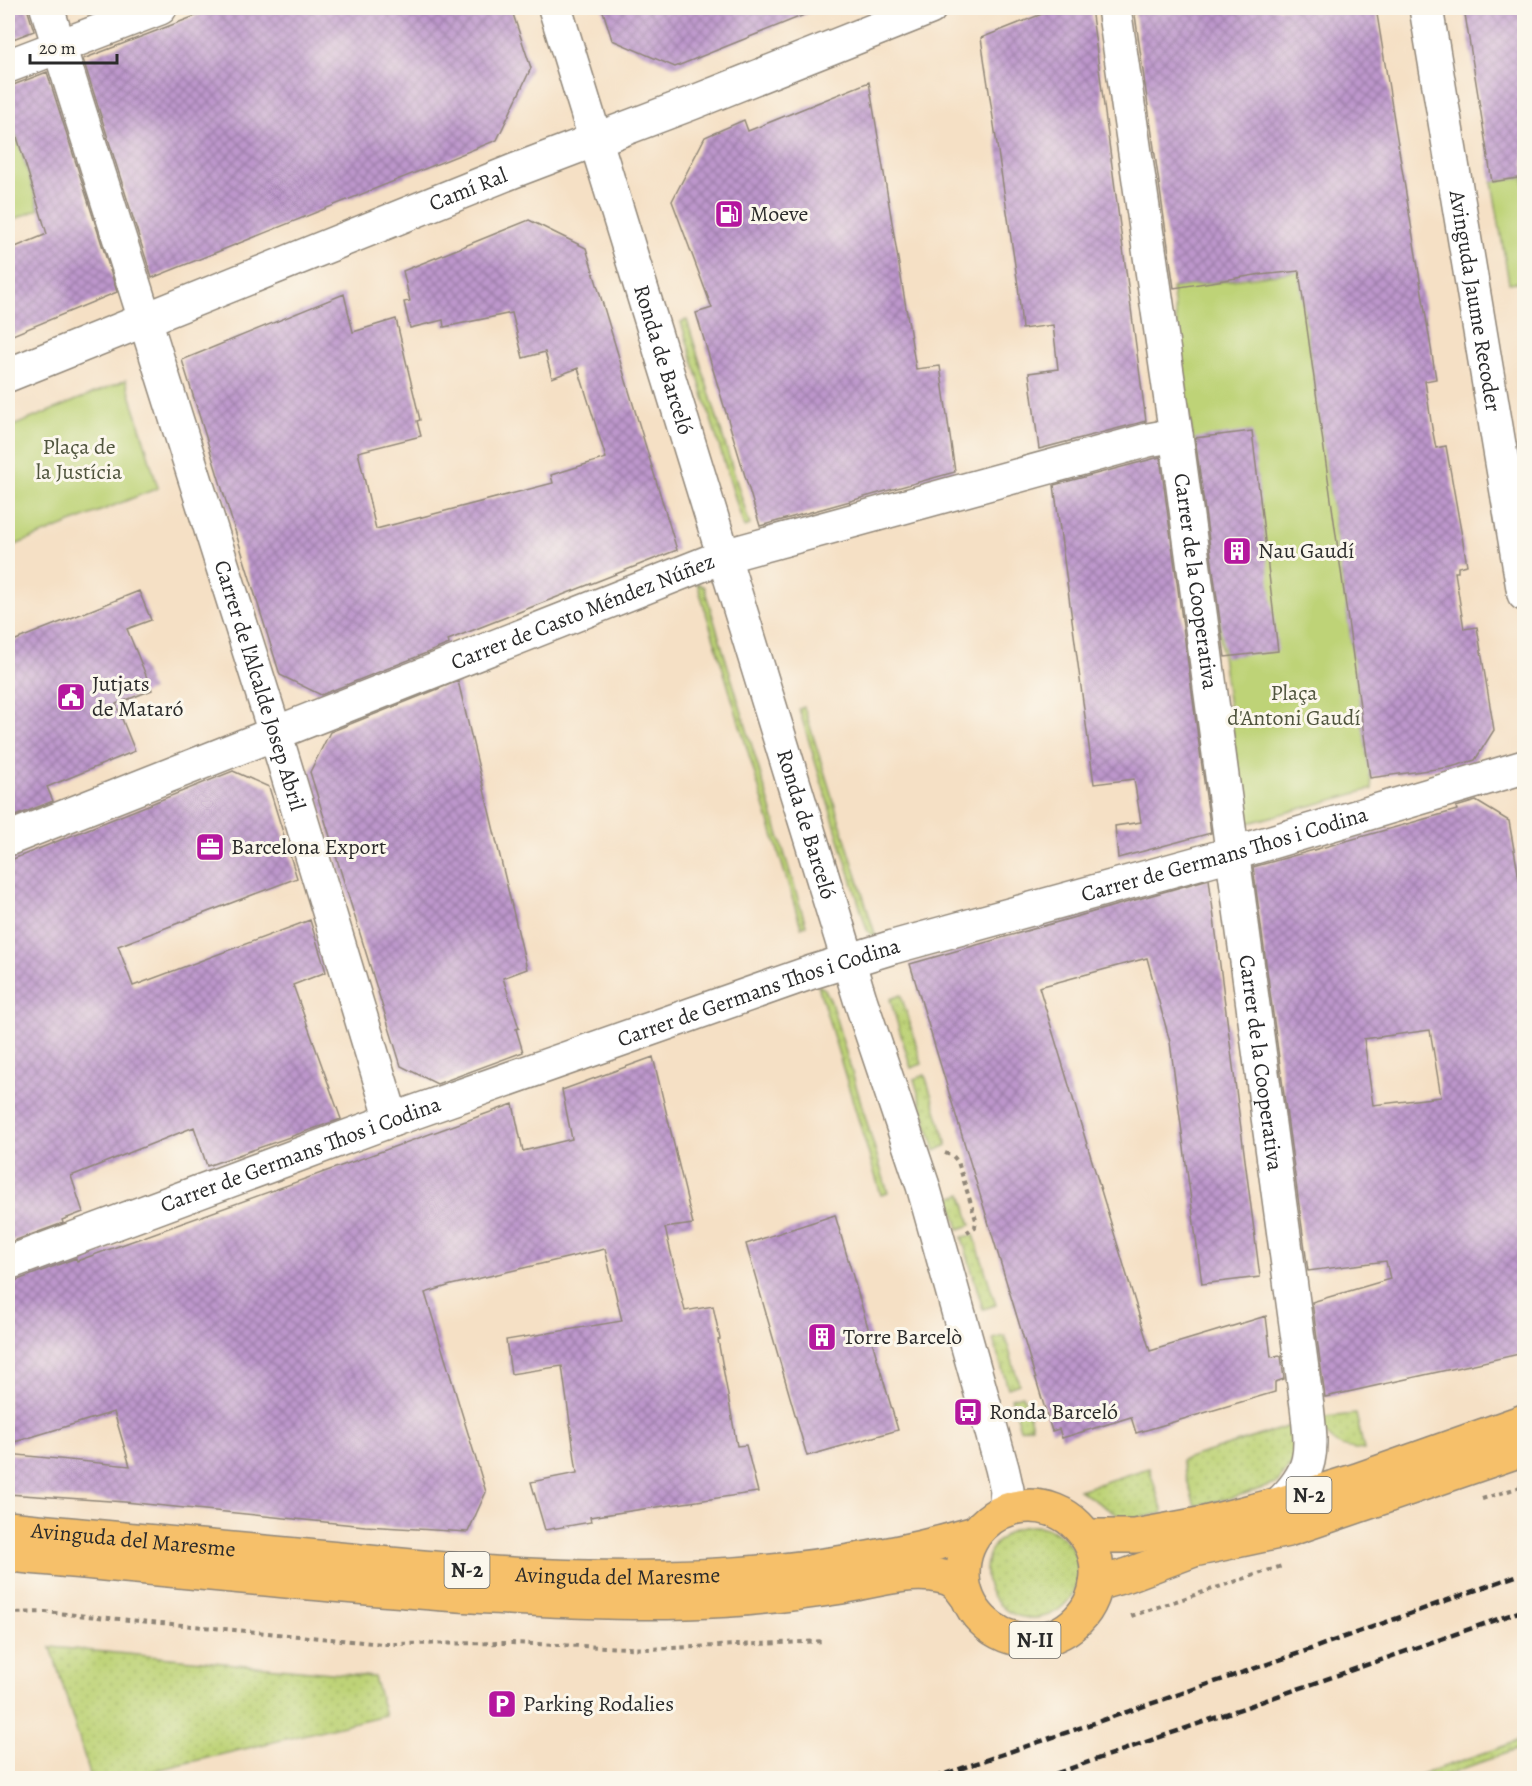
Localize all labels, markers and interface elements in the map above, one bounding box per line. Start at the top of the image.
scale bar [30,27,117,65]
text: 20 m [39,36,76,60]
street label: Camí Ral [425,160,511,219]
street label: Avinguda Jaume Recoder [1442,187,1508,414]
fuel station icon: Moeve [713,198,745,230]
place label: Moeve [750,199,808,229]
street label: Ronda de Barceló [626,281,700,438]
park label: Plaça de la Justícia [36,432,123,487]
street label: Carrer de la Cooperativa [1166,471,1225,692]
building icon: Nau Gaudí [1221,535,1253,567]
place label: Nau Gaudí [1258,536,1355,566]
street label: Carrer de Casto Méndez Núñez [446,546,719,677]
street label: Carrer de l'Alcalde Josep Abril [207,556,313,814]
place label: Jutjats de Mataró [92,669,183,724]
park label: Plaça d'Antoni Gaudí [1227,678,1361,733]
public building icon: Jutjats de Mataró [55,681,87,713]
street label: Ronda de Barceló [769,746,843,903]
street label: Carrer de Germans Thos i Codina [1078,799,1372,910]
office icon: Barcelona Export [194,831,226,863]
place label: Barcelona Export [231,832,386,862]
street label: Carrer de Germans Thos i Codina [613,931,904,1054]
street label: Carrer de la Cooperativa [1231,953,1290,1174]
street label: Carrer de Germans Thos i Codina [156,1089,446,1220]
building icon: Torre Barcelò [806,1321,838,1353]
place label: Torre Barcelò [843,1322,962,1352]
bus stop icon: Ronda Barceló [952,1396,984,1428]
place label: Ronda Barceló [989,1397,1118,1427]
road number: N-2 [1286,1477,1332,1513]
street label: Avinguda del Maresme [29,1515,237,1565]
road number: N-2 [444,1552,490,1588]
street label: Avinguda del Maresme [513,1559,721,1593]
road number: N-II [1010,1622,1060,1658]
parking icon: Parking Rodalies [486,1688,518,1720]
place label: Parking Rodalies [523,1689,674,1719]

